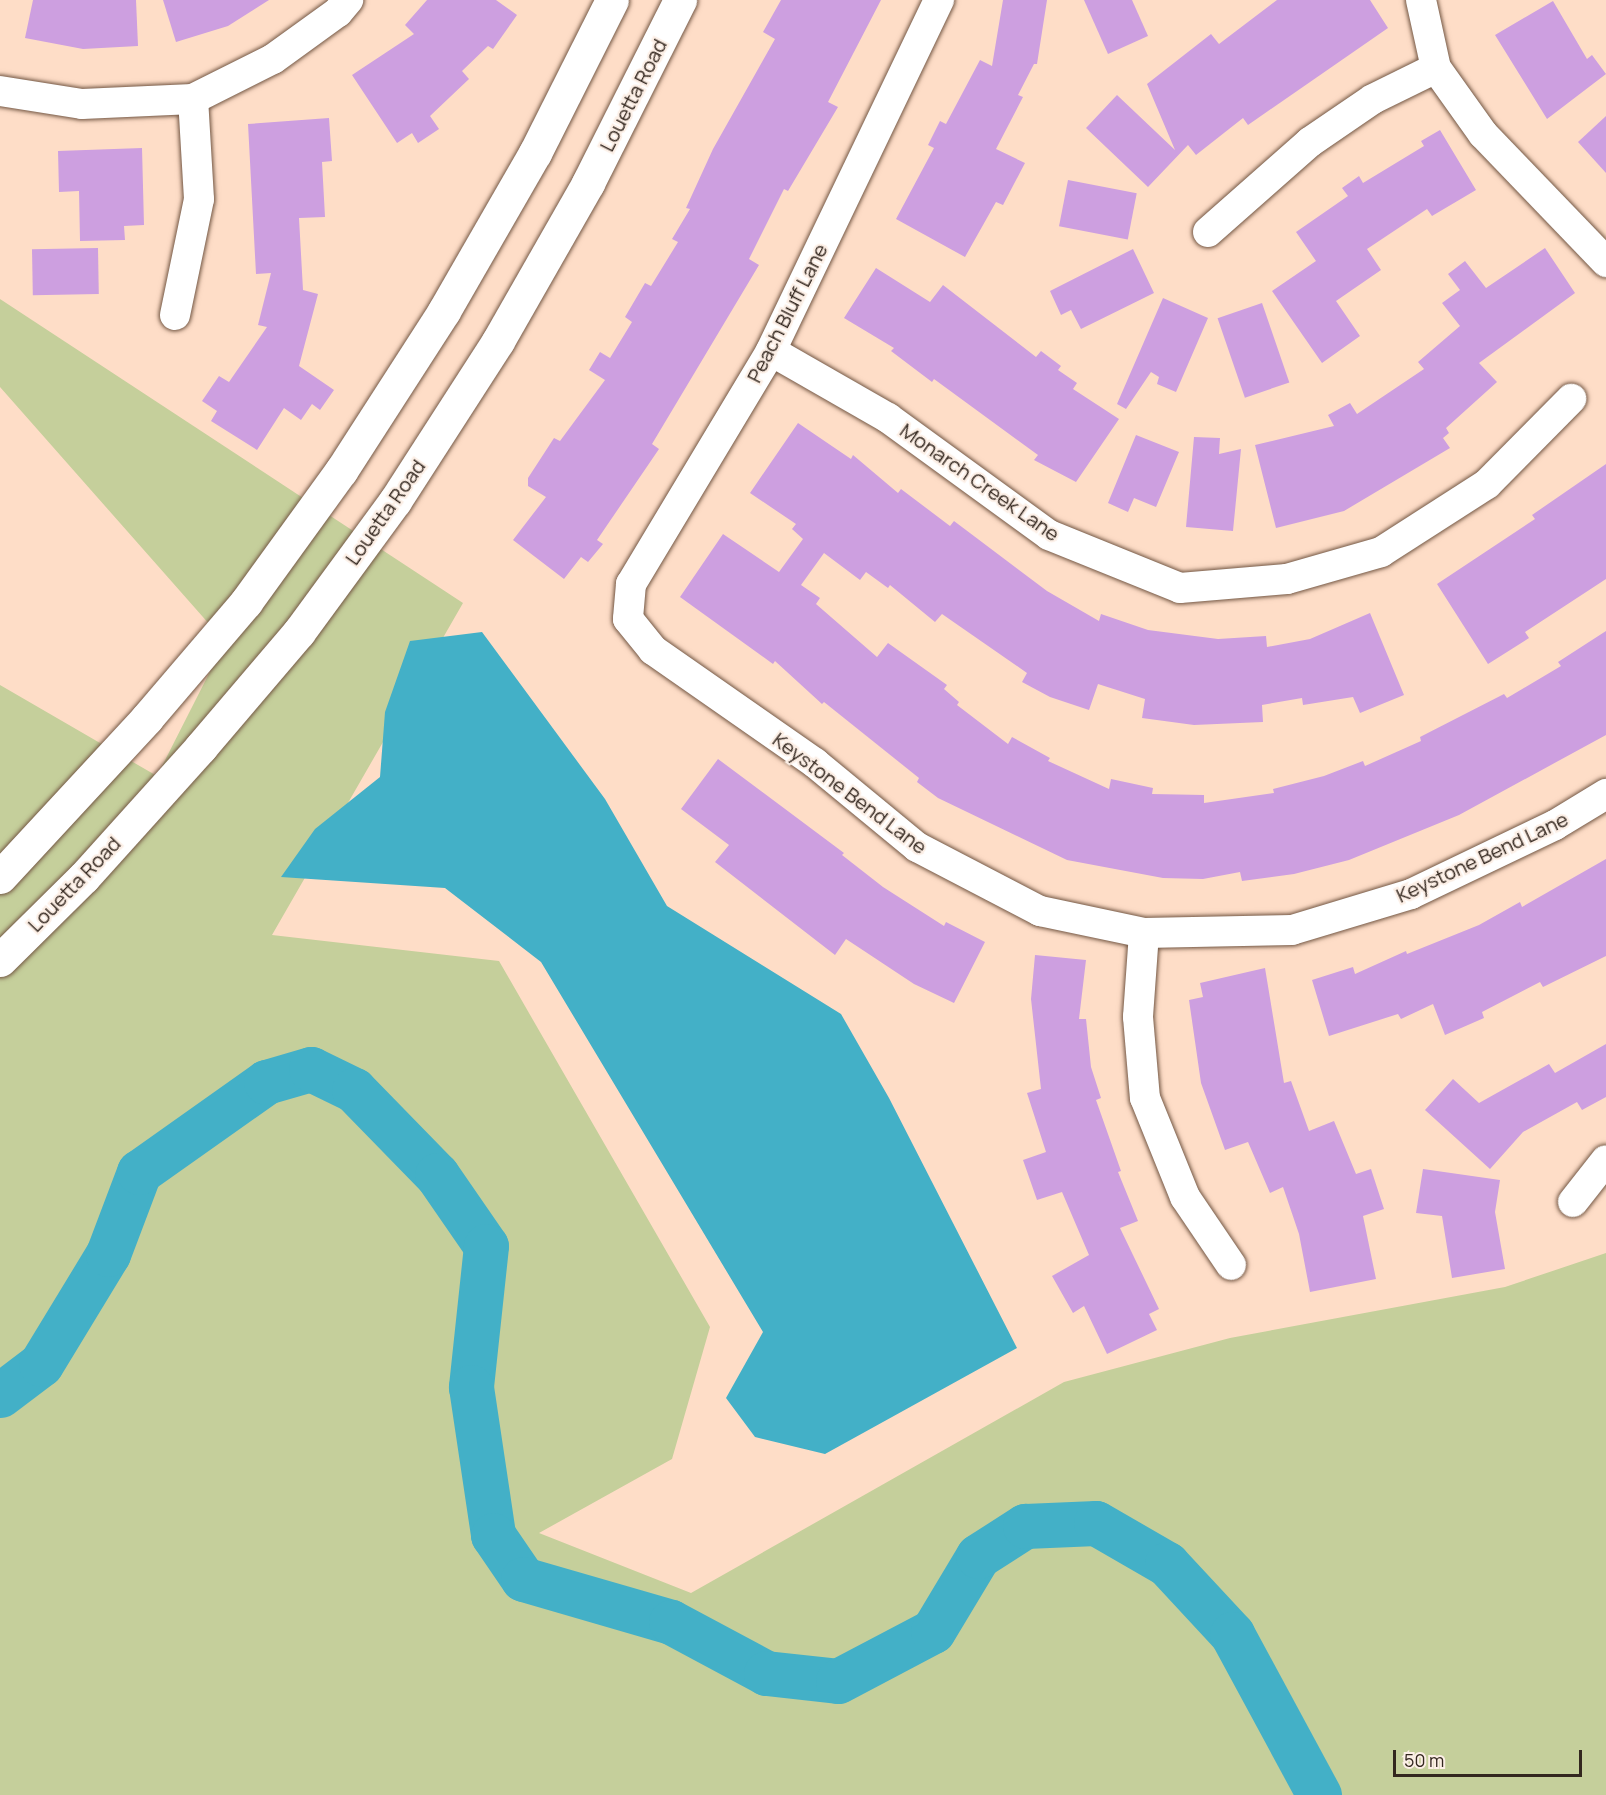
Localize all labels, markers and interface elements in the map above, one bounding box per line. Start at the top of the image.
street label: Louetta Road [594,35,672,155]
street label: Peach Bluff Lane [742,240,832,386]
street label: Monarch Creek Lane [896,418,1064,546]
street label: Louetta Road [340,455,430,569]
street label: Keystone Bend Lane [768,727,932,859]
street label: Keystone Bend Lane [1392,807,1572,907]
street label: Louetta Road [23,831,125,937]
scale bar [1396,1738,1585,1776]
text: 50 m [1404,1748,1444,1772]

